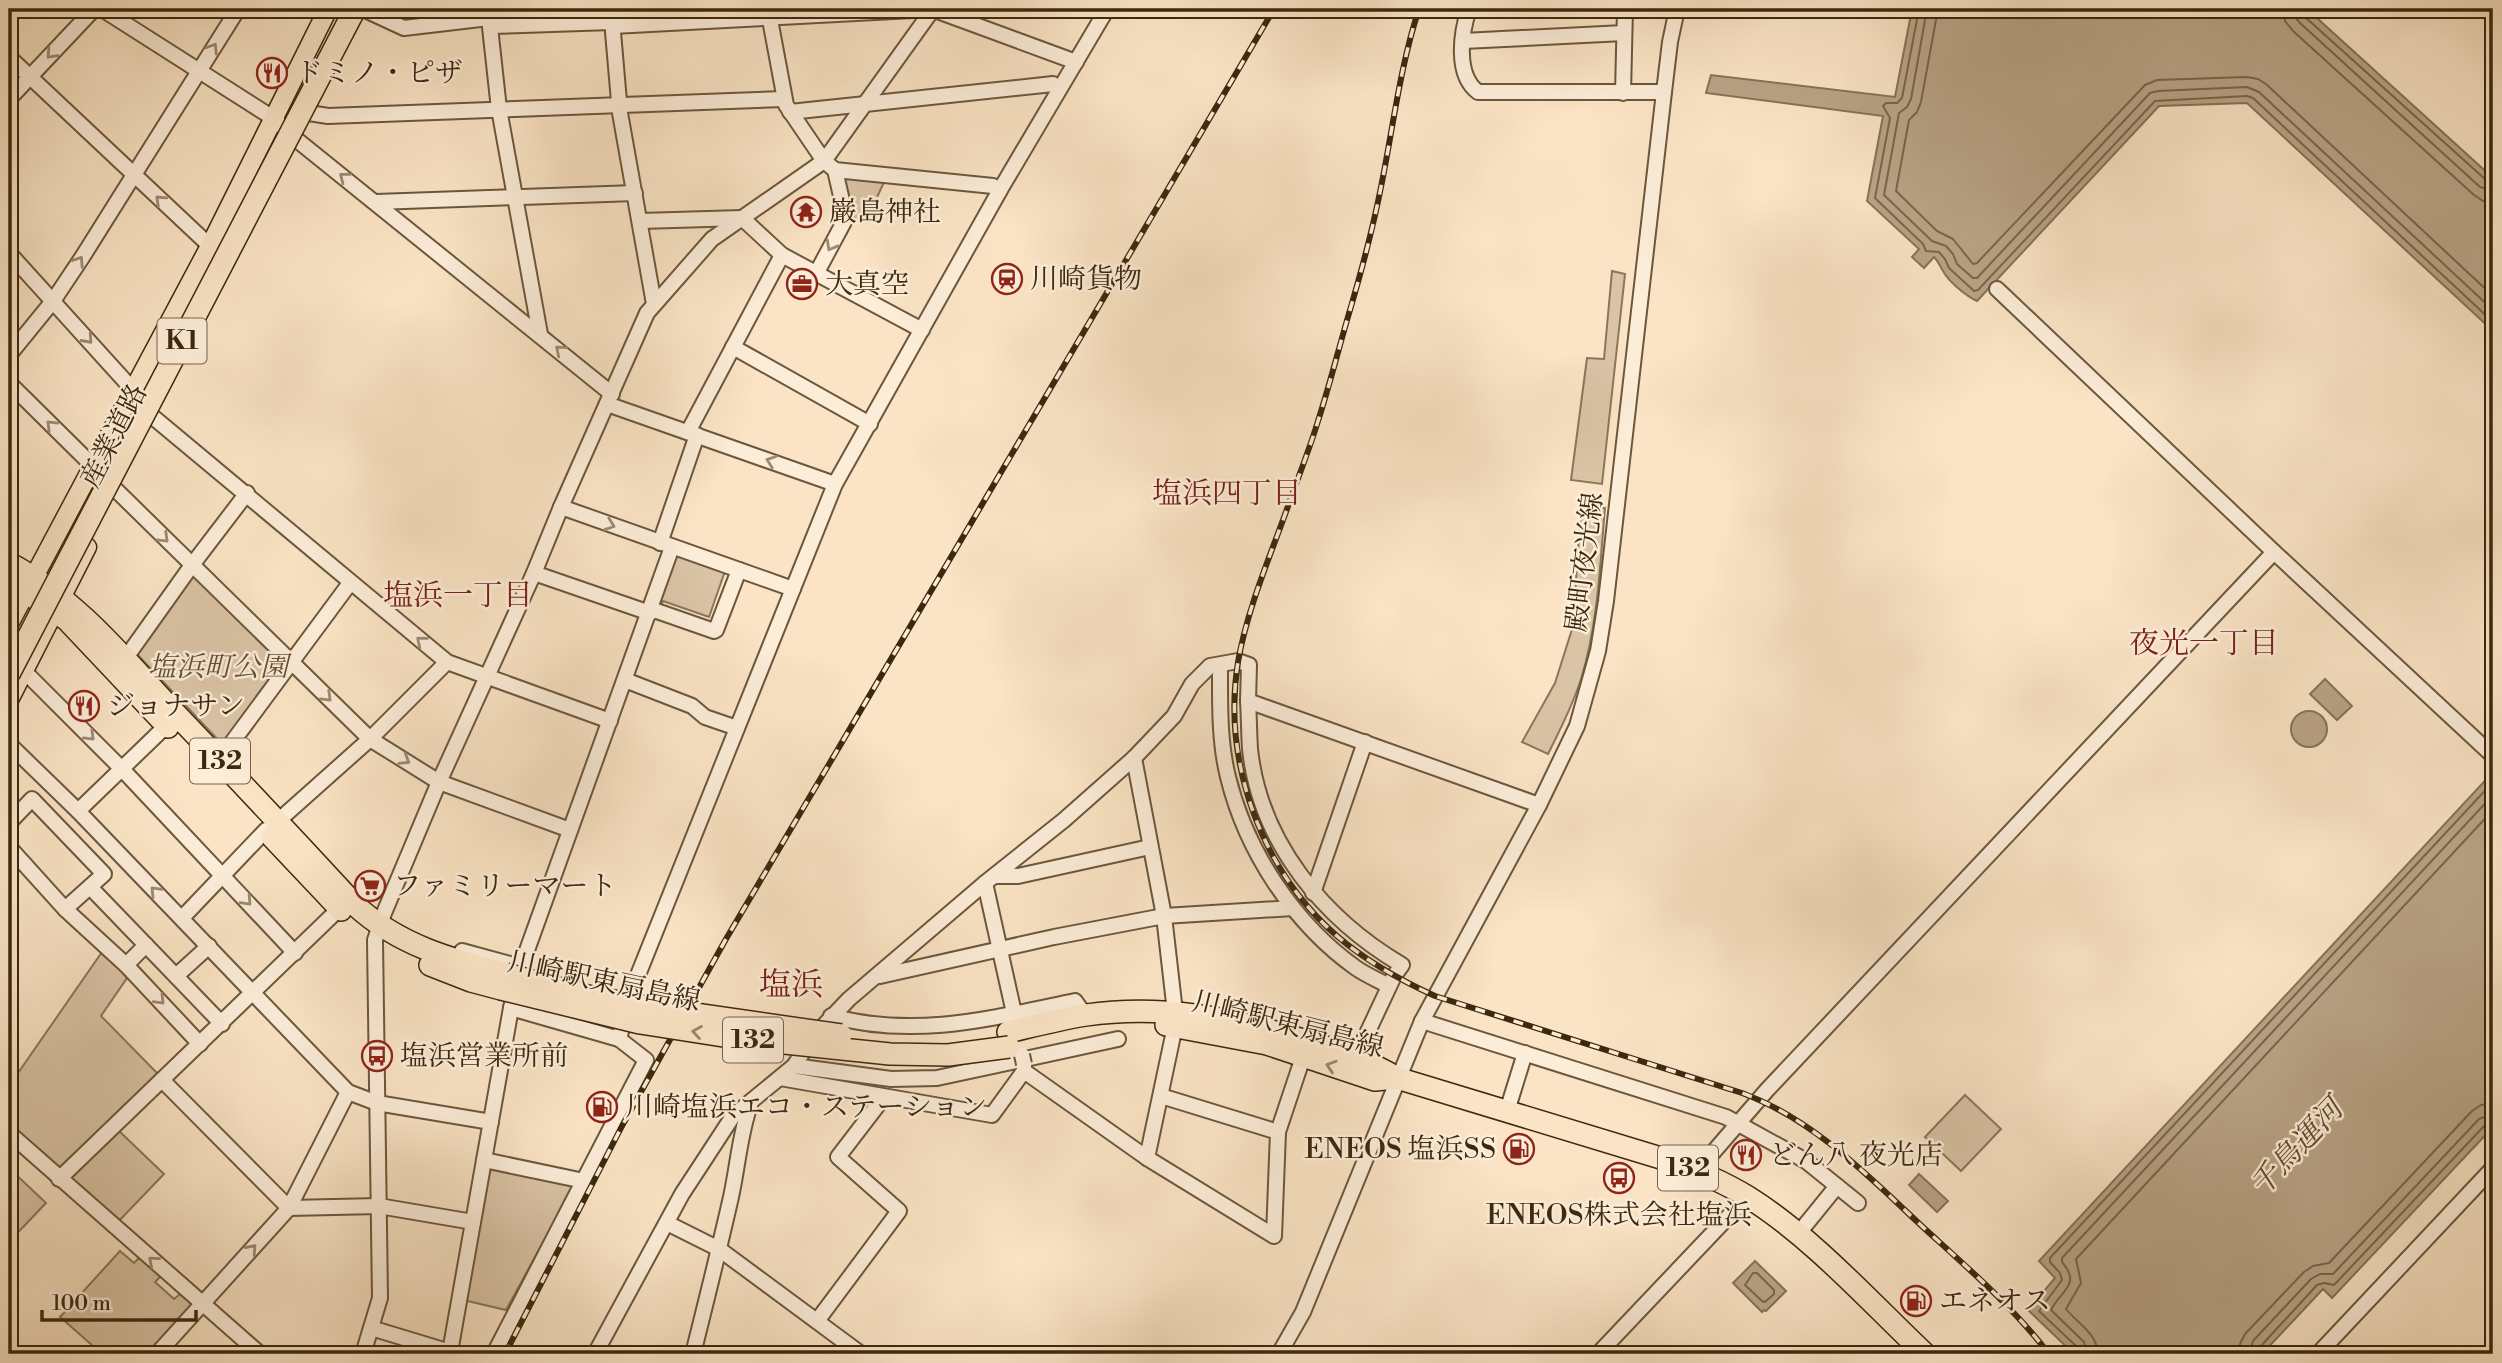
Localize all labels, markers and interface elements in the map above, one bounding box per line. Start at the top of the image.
one-way arrow [205,43,217,56]
one-way arrow [47,46,60,59]
restaurant icon: ドミノ・ピザ [255,56,289,90]
place label: ドミノ・ピザ [295,56,463,91]
one-way arrow [339,173,352,186]
one-way arrow [155,195,168,208]
temple icon: 巌島神社 [789,195,823,229]
place label: 巌島神社 [829,195,941,230]
one-way arrow [826,238,839,251]
one-way arrow [71,256,84,269]
station icon: 川崎貨物 [990,262,1024,296]
place label: 川崎貨物 [1030,262,1142,297]
office icon: 大真空 [785,267,819,301]
place label: 大真空 [825,267,909,302]
road number: K1 [158,318,206,364]
one-way arrow [80,331,92,344]
one-way arrow [555,346,568,358]
street label: 産業道路 [73,378,155,494]
one-way arrow [46,420,59,433]
one-way arrow [765,455,778,469]
district label: 塩浜四丁目 [1152,475,1302,513]
street label: 殿町夜光線 [1559,490,1611,634]
one-way arrow [604,517,616,531]
one-way arrow [156,529,169,542]
district label: 塩浜一丁目 [383,577,533,615]
district label: 夜光一丁目 [2129,625,2279,663]
one-way arrow [416,636,428,649]
park label: 塩浜町公園 [148,650,292,685]
one-way arrow [319,688,332,701]
restaurant icon: ジョナサン [67,689,101,723]
place label: ジョナサン [107,689,245,724]
one-way arrow [81,728,94,741]
road number: 132 [190,738,250,783]
one-way arrow [397,752,410,765]
supermarket icon: ファミリーマート [353,869,387,903]
place label: ファミリーマート [393,869,616,904]
one-way arrow [151,886,164,899]
one-way arrow [238,893,251,906]
street label: 川崎駅東扇島線 [504,945,704,1019]
district label: 塩浜 [759,965,823,1005]
street label: 川崎駅東扇島線 [1189,984,1387,1066]
one-way arrow [151,992,164,1005]
road number: 132 [723,1018,783,1063]
one-way arrow [692,1025,703,1040]
bus stop icon: 塩浜営業所前 [360,1039,394,1073]
place label: 塩浜営業所前 [400,1039,568,1074]
one-way arrow [1326,1060,1338,1074]
water label: 千鳥運河 [2242,1088,2355,1205]
fuel station icon: 川崎塩浜エコ・ステーション [585,1090,619,1124]
place label: 川崎塩浜エコ・ステーション [625,1090,987,1125]
place label: ENEOS 塩浜SS [1305,1132,1496,1167]
fuel station icon: ENEOS 塩浜SS [1502,1132,1536,1166]
restaurant icon: どん八 夜光店 [1729,1138,1763,1172]
place label: どん八 夜光店 [1769,1138,1943,1173]
road number: 132 [1658,1146,1718,1190]
bus stop icon: ENEOS株式会社塩浜 [1602,1161,1636,1195]
place label: ENEOS株式会社塩浜 [1486,1198,1752,1233]
one-way arrow [244,1244,256,1257]
one-way arrow [148,1257,161,1269]
scale bar [42,1279,196,1323]
fuel station icon: エネオス [1899,1284,1933,1318]
place label: エネオス [1939,1284,2051,1319]
text: 100 m [52,1291,111,1317]

